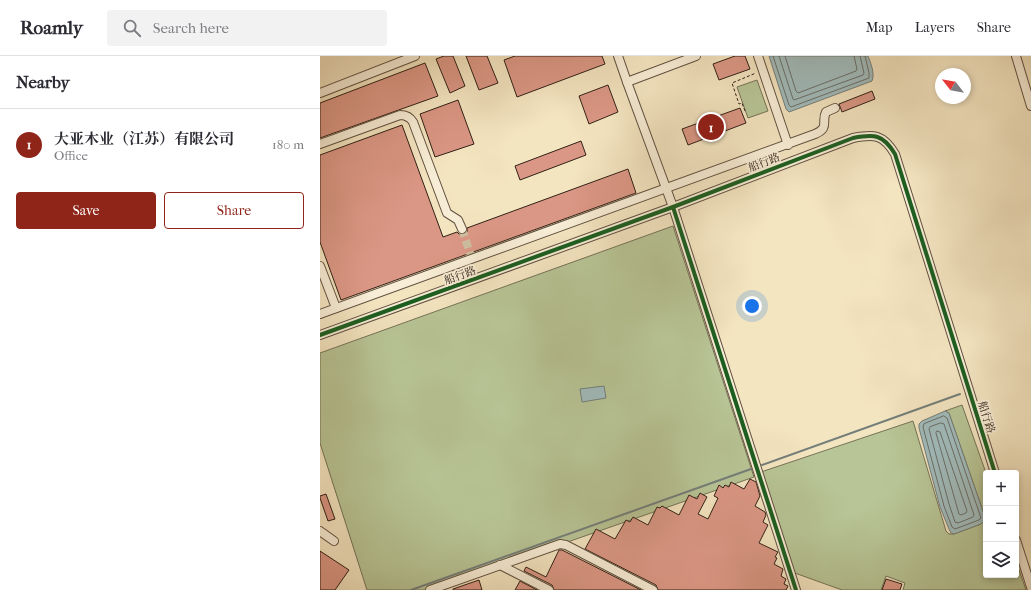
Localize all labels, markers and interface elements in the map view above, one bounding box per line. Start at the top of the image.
search box [107,10,387,46]
text: Roamly [20,17,83,39]
icon: search [121,17,143,39]
text: Search here [153,19,229,37]
text: Map [866,19,893,36]
text: Layers [915,19,955,36]
text: Share [977,19,1011,36]
north arrow [935,68,971,104]
text: Nearby [16,72,70,92]
pin: 1 [698,112,724,142]
text: 大亚木业（江苏）有限公司 [54,130,234,148]
text: 1 [27,137,31,152]
text: 180 m [272,137,304,152]
text: Office [54,148,88,163]
street label: 船行路 [746,150,782,174]
button: Save [16,192,156,229]
button: Share [164,192,304,229]
street label: 船行路 [442,264,478,287]
your location [742,296,762,316]
street label: 船行路 [975,399,998,435]
map controls [983,470,1019,578]
button: + [983,470,1019,506]
button: − [983,506,1019,542]
button: layers [983,542,1019,578]

